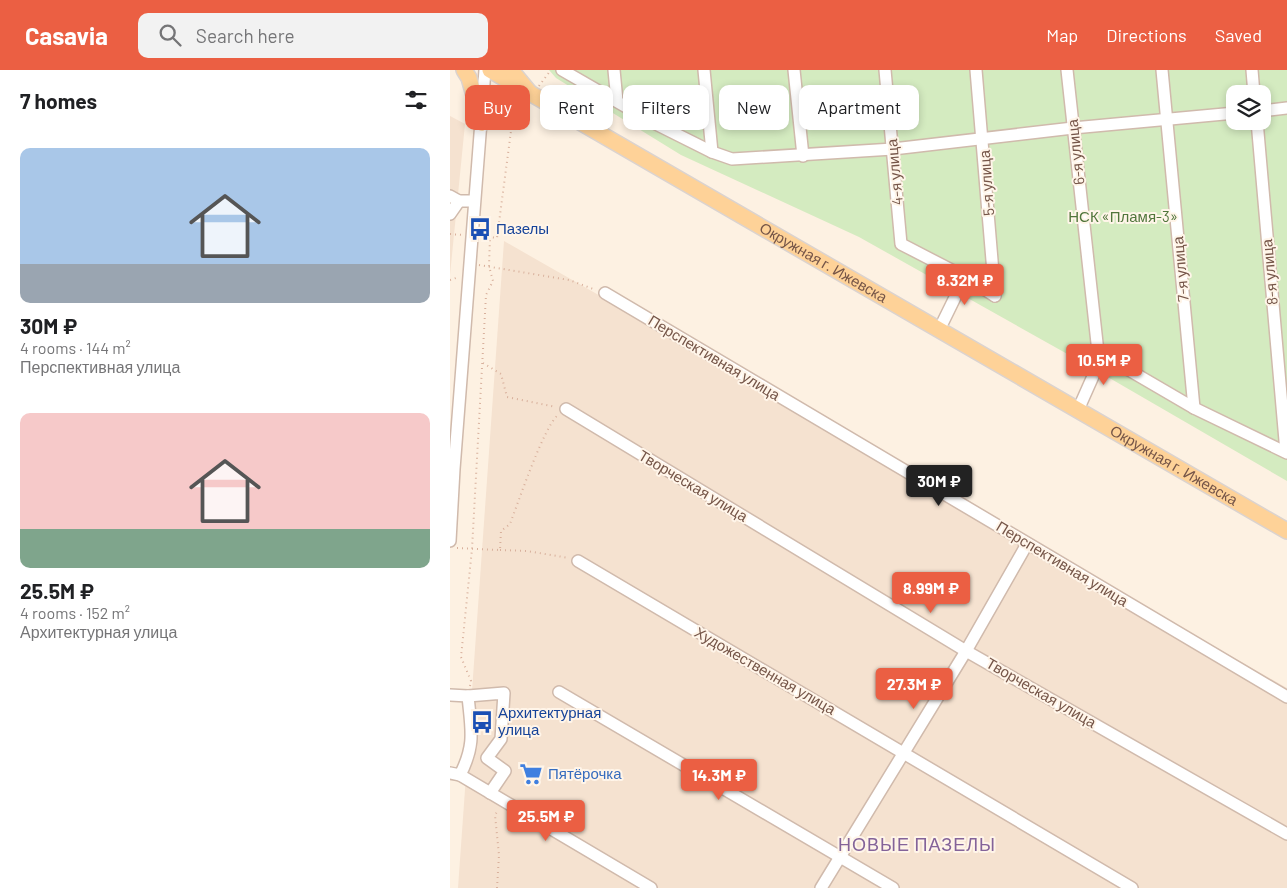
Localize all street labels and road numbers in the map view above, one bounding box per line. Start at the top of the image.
street label: 6-я улица [1063,118,1087,186]
street label: 4-я улица [882,138,906,206]
street label: 5-я улица [975,149,997,217]
street label: Окружная г. Ижевска [757,218,891,306]
street label: 7-я улица [1168,235,1192,302]
street label: 8-я улица [1257,238,1281,306]
street label: Перспективная улица [645,311,784,404]
street label: Окружная г. Ижевска [1107,421,1242,509]
street label: Творческая улица [636,446,752,525]
street label: Перспективная улица [993,517,1132,610]
street label: Художественная улица [692,622,840,718]
street label: Творческая улица [983,653,1100,731]

